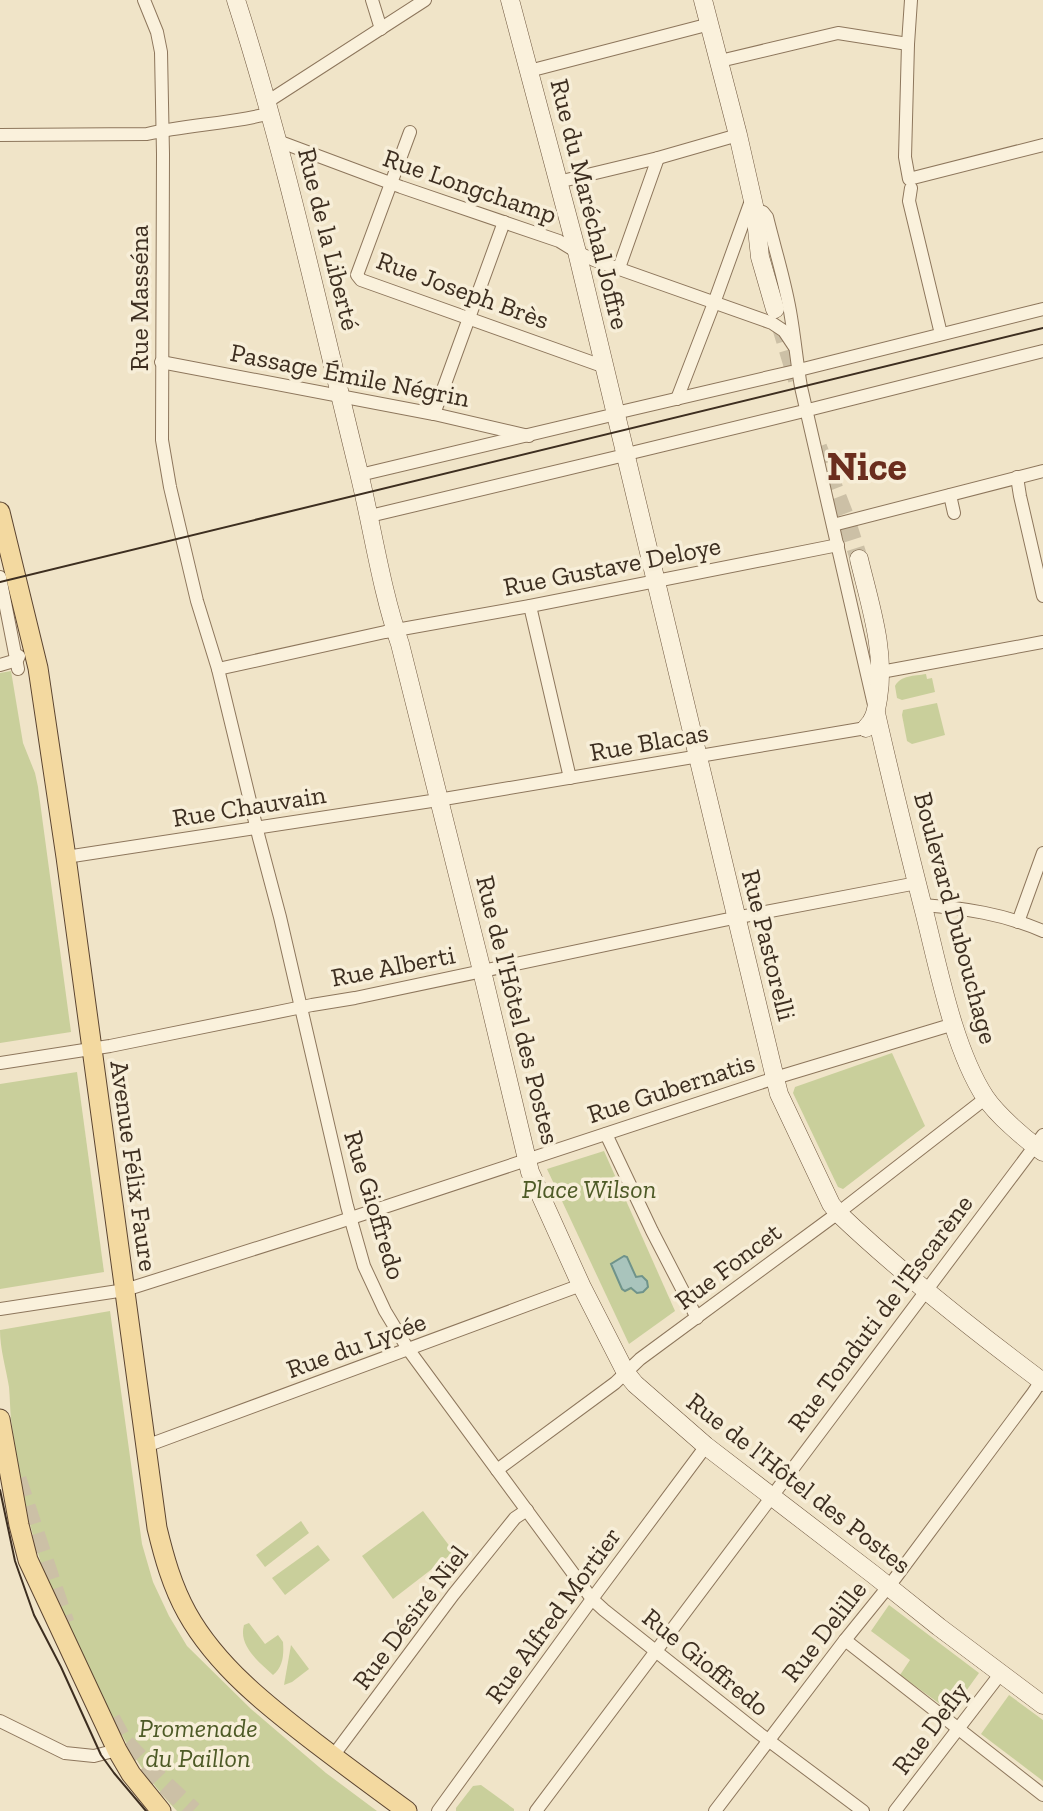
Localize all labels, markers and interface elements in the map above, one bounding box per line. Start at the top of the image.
street label: Rue du Maréchal Joffre [543,75,637,333]
street label: Rue Longchamp [379,141,561,231]
street label: Rue de la Liberté [291,144,367,334]
street label: Rue Masséna [123,224,155,371]
street label: Rue Joseph Brès [372,244,554,336]
street label: Passage Émile Négrin [228,336,473,414]
district label: Nice [827,442,907,490]
street label: Rue Gustave Deloye [501,529,723,603]
street label: Rue Blacas [587,716,711,768]
street label: Rue Chauvain [170,778,328,834]
street label: Boulevard Dubouchage [907,789,1005,1047]
street label: Rue Pastorelli [735,866,803,1024]
street label: Rue de l'Hôtel des Postes [469,872,567,1148]
street label: Rue Alberti [328,938,458,994]
street label: Rue Gubernatis [583,1046,759,1130]
street label: Avenue Félix Faure [103,1059,165,1273]
street label: Rue Gioffredo [337,1127,413,1283]
park label: Place Wilson [522,1173,656,1205]
street label: Rue Tonduti de l'Escarène [780,1188,980,1438]
street label: Rue Foncet [669,1215,788,1316]
street label: Rue du Lycée [282,1305,430,1385]
street label: Rue de l'Hôtel des Postes [680,1385,918,1581]
street label: Rue Alfred Mortier [478,1521,628,1709]
street label: Rue Désiré Niel [345,1539,475,1695]
street label: Rue Delille [775,1574,873,1688]
street label: Rue Gioffredo [636,1601,776,1723]
street label: Rue Defly [885,1675,975,1780]
park label: Promenade du Paillon [138,1712,258,1774]

